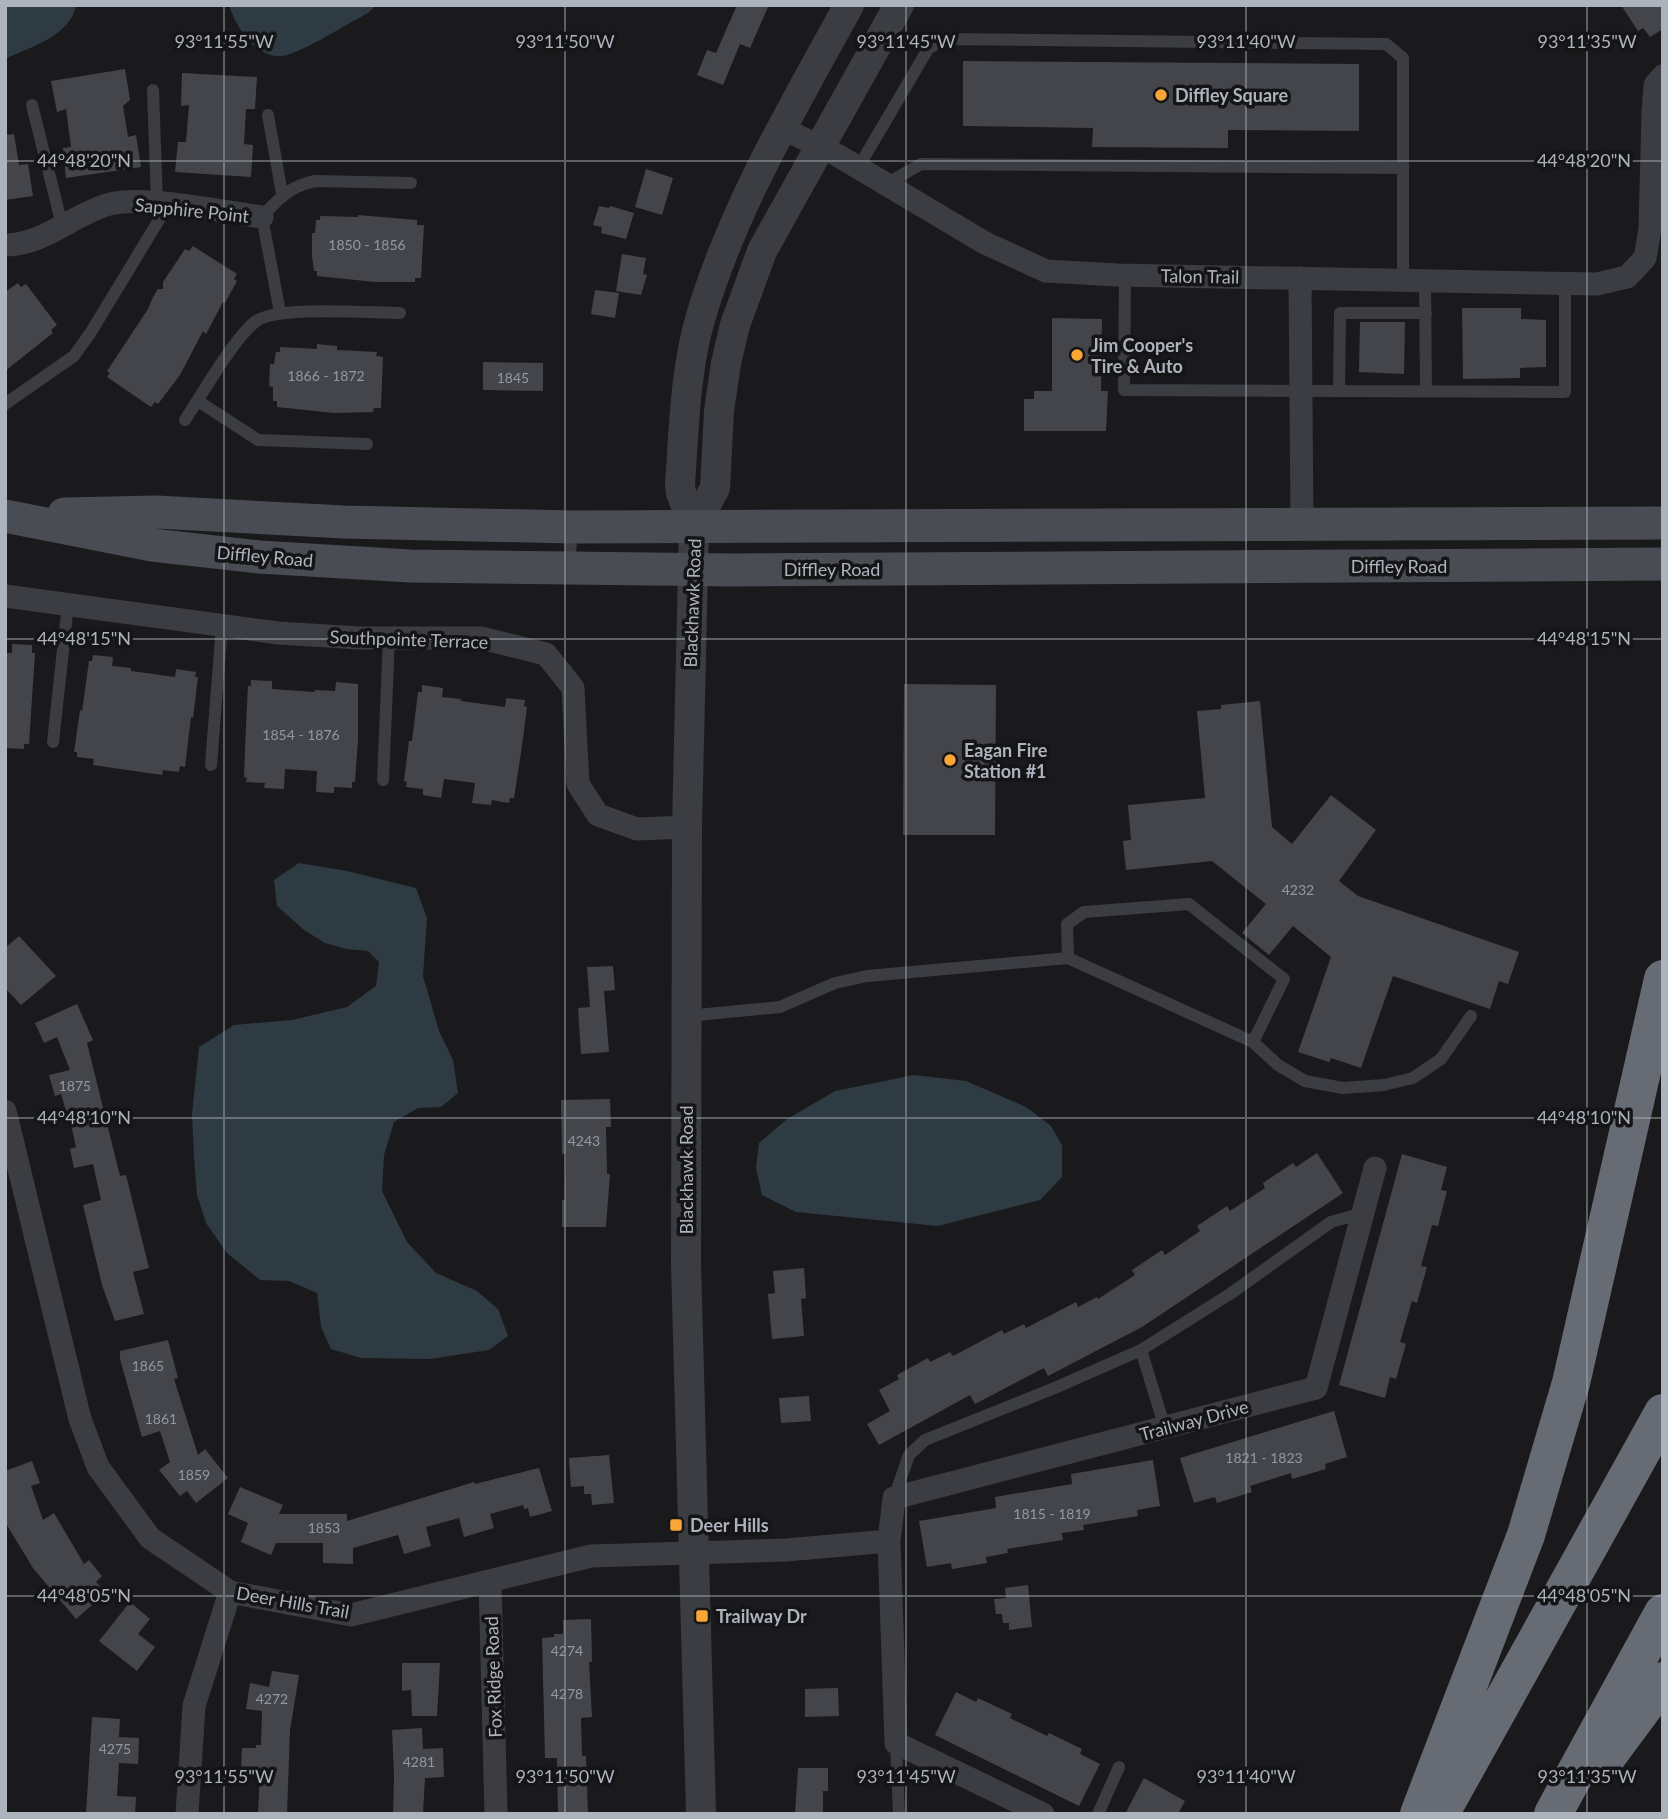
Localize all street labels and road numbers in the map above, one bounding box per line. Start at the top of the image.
street label: Sapphire Point [134,193,251,227]
street label: Talon Trail [1160,264,1240,288]
street label: Blackhawk Road [679,538,705,668]
street label: Diffley Road [216,541,314,571]
street label: Diffley Road [1351,555,1447,577]
street label: Diffley Road [784,558,880,580]
street label: Southpointe Terrace [329,625,489,653]
street label: Blackhawk Road [675,1105,697,1235]
street label: Trailway Drive [1137,1395,1251,1445]
street label: Deer Hills Trail [235,1581,351,1623]
street label: Fox Ridge Road [480,1616,506,1738]

